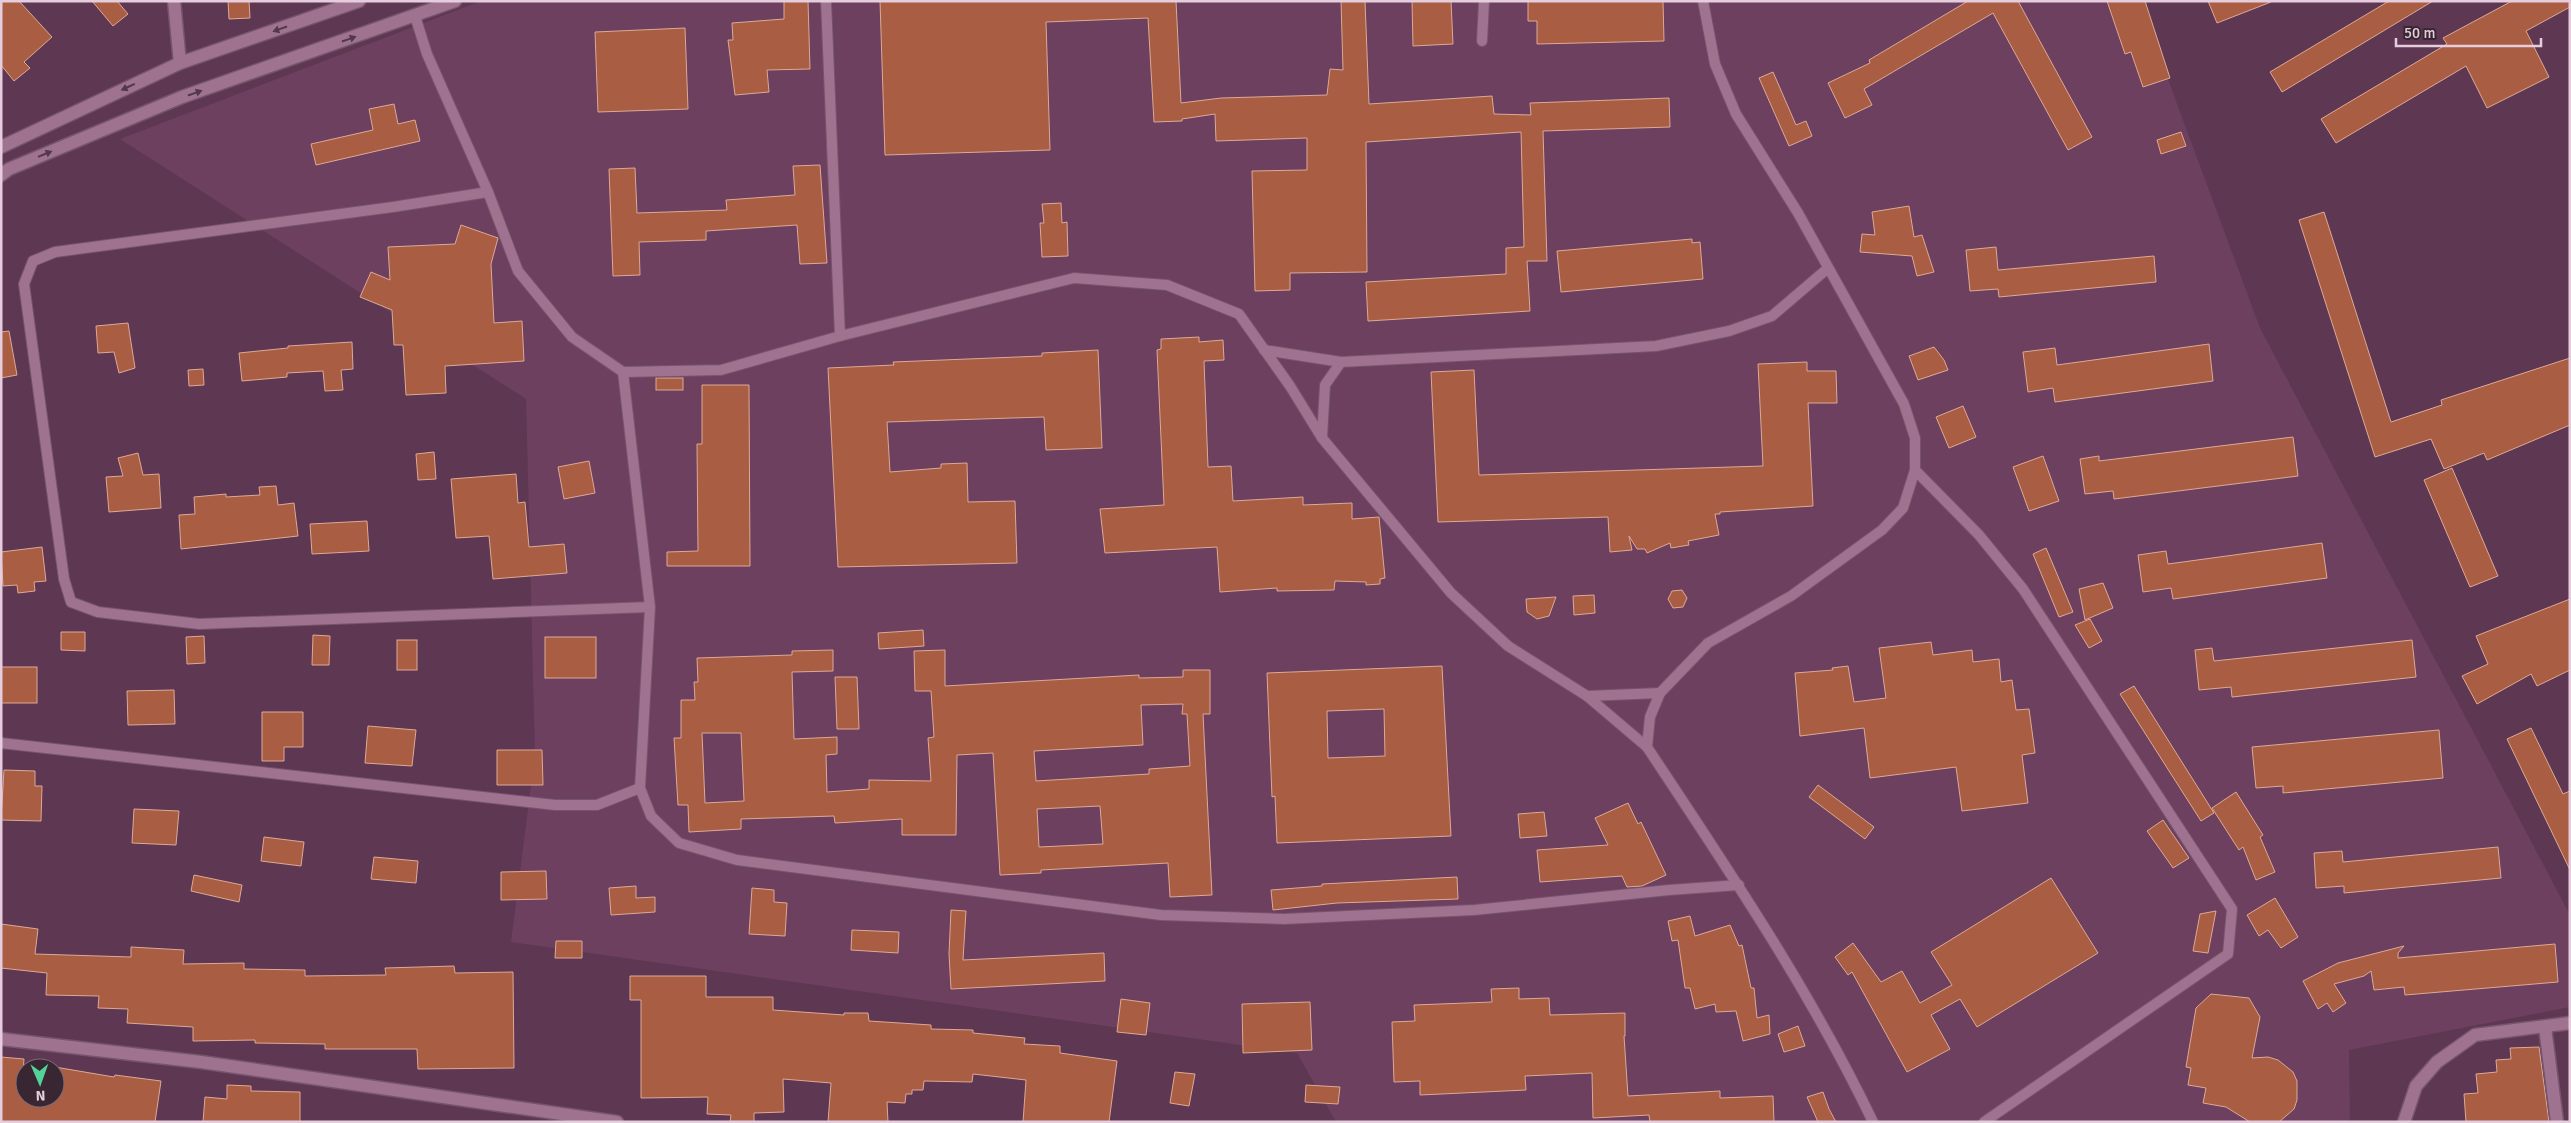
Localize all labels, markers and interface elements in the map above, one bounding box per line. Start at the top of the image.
scale bar [2396,15,2541,47]
text: 50 m [2404,24,2435,42]
one-way arrow [272,26,287,33]
one-way arrow [341,35,356,42]
one-way arrow [121,84,135,92]
one-way arrow [188,89,203,96]
one-way arrow [38,150,53,158]
north arrow [15,1058,65,1108]
text: N [35,1087,46,1104]

